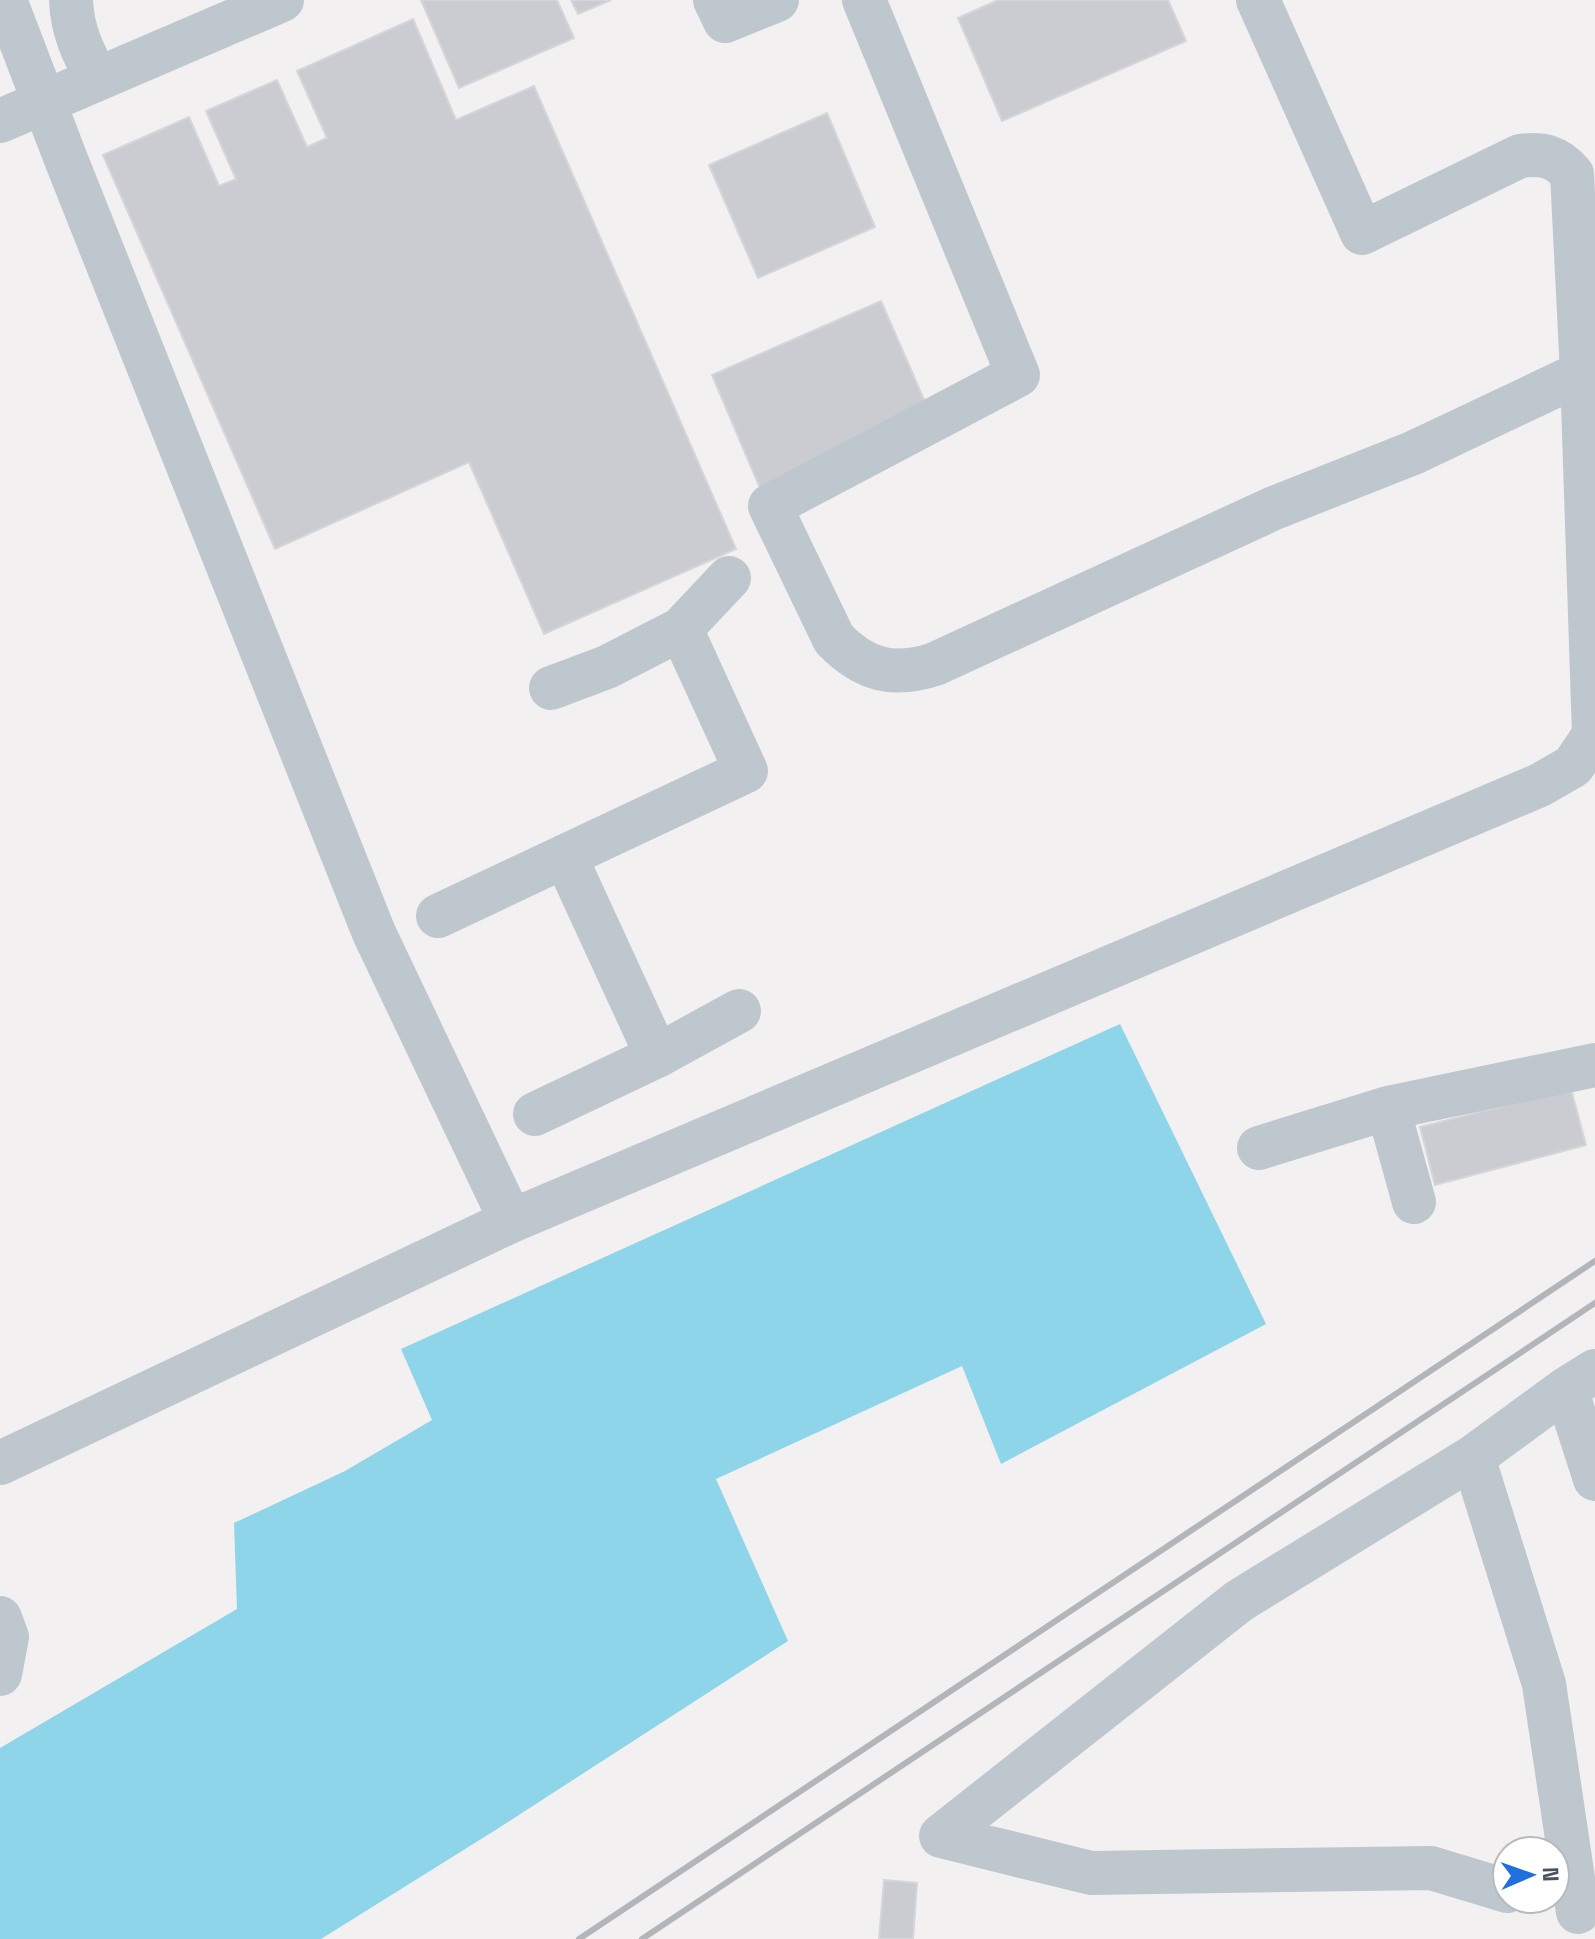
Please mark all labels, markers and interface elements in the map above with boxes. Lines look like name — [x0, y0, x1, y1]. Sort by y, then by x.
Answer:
north arrow — [1491, 1835, 1571, 1915]
text: N — [1537, 1866, 1565, 1882]

